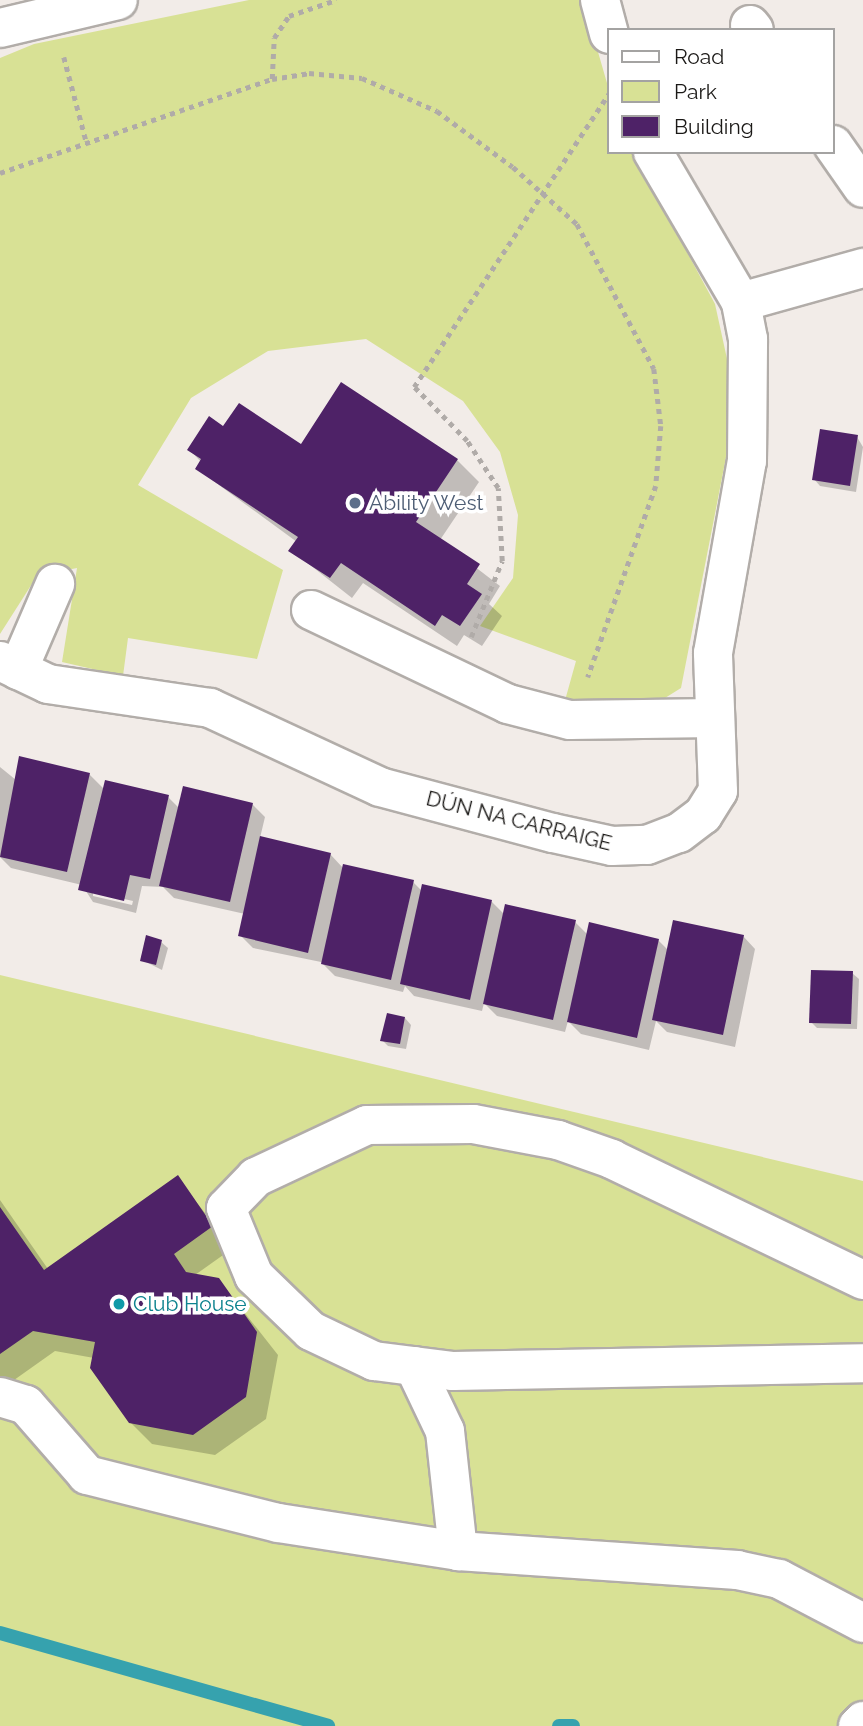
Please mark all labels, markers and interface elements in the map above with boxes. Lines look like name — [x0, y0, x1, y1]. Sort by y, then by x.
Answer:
legend — [608, 28, 835, 154]
text: Road — [674, 44, 724, 69]
text: Park — [674, 79, 717, 104]
text: Building — [674, 114, 754, 139]
place label: Ability West — [369, 490, 485, 516]
marker: Ability West — [347, 495, 363, 511]
street label: DÚN NA CARRAIGE — [423, 786, 615, 856]
place label: Club House — [133, 1291, 247, 1317]
marker: Club House — [111, 1296, 127, 1312]

